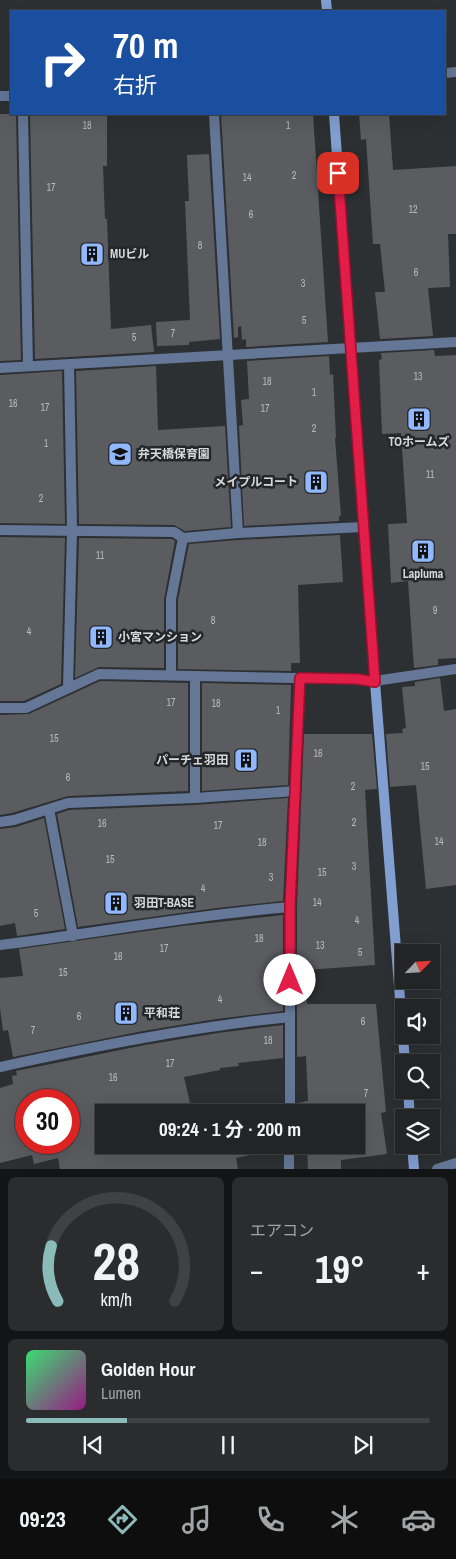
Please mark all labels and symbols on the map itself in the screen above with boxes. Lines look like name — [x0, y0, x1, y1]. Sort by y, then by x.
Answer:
house number: 18 — [82, 119, 92, 132]
house number: 1 — [286, 119, 291, 132]
pin — [317, 152, 359, 194]
house number: 2 — [292, 169, 297, 182]
house number: 14 — [242, 171, 252, 184]
house number: 17 — [46, 181, 56, 194]
house number: 12 — [408, 203, 418, 216]
house number: 6 — [249, 208, 254, 221]
house number: 8 — [198, 239, 203, 252]
building icon: MUビル — [79, 241, 105, 267]
place label: MUビル — [110, 246, 149, 262]
house number: 6 — [414, 266, 419, 279]
house number: 3 — [301, 277, 306, 290]
house number: 5 — [302, 314, 307, 327]
house number: 7 — [171, 327, 176, 340]
house number: 5 — [132, 331, 137, 344]
house number: 13 — [413, 370, 423, 383]
house number: 18 — [262, 375, 272, 388]
house number: 1 — [312, 386, 317, 399]
house number: 16 — [8, 397, 18, 410]
house number: 17 — [40, 401, 50, 414]
house number: 17 — [260, 402, 270, 415]
building icon: TOホームズ — [406, 406, 432, 432]
house number: 2 — [312, 422, 317, 435]
place label: TOホームズ — [388, 434, 450, 450]
house number: 1 — [44, 437, 49, 450]
school or university icon: 弁天橋保育園 — [107, 441, 133, 467]
place label: 弁天橋保育園 — [138, 446, 210, 462]
house number: 11 — [426, 468, 435, 481]
building icon: メイプルコート — [303, 469, 329, 495]
place label: メイプルコート — [214, 474, 298, 490]
house number: 2 — [39, 492, 44, 505]
building icon: Lapluma — [410, 538, 436, 564]
house number: 11 — [96, 549, 105, 562]
place label: Lapluma — [403, 566, 444, 582]
house number: 9 — [433, 604, 438, 617]
house number: 8 — [211, 614, 216, 627]
building icon: 小宮マンション — [88, 624, 114, 650]
house number: 4 — [27, 625, 32, 638]
place label: 小宮マンション — [118, 629, 202, 645]
house number: 17 — [166, 696, 176, 709]
house number: 18 — [211, 697, 221, 710]
house number: 1 — [276, 704, 281, 717]
house number: 15 — [49, 732, 59, 745]
building icon: パーチェ羽田 — [233, 747, 259, 773]
house number: 16 — [313, 747, 323, 760]
place label: パーチェ羽田 — [156, 752, 228, 768]
house number: 15 — [420, 760, 430, 773]
house number: 6 — [66, 771, 71, 784]
house number: 2 — [351, 780, 356, 793]
house number: 2 — [352, 816, 357, 829]
house number: 16 — [97, 817, 107, 830]
house number: 17 — [213, 819, 223, 832]
house number: 14 — [434, 835, 444, 848]
house number: 18 — [257, 836, 267, 849]
house number: 15 — [105, 853, 115, 866]
house number: 3 — [352, 860, 357, 873]
house number: 15 — [317, 866, 327, 879]
house number: 3 — [269, 871, 274, 884]
house number: 4 — [201, 882, 206, 895]
building icon: 羽田T-BASE — [103, 890, 129, 916]
place label: 羽田T-BASE — [134, 895, 195, 911]
house number: 14 — [312, 896, 322, 909]
house number: 5 — [34, 907, 39, 920]
house number: 4 — [355, 914, 360, 927]
house number: 18 — [254, 932, 264, 945]
house number: 13 — [315, 939, 325, 952]
house number: 17 — [159, 942, 169, 955]
north arrow — [395, 944, 440, 989]
house number: 5 — [358, 946, 363, 959]
house number: 16 — [113, 950, 123, 963]
position arrow — [263, 953, 315, 1005]
house number: 15 — [58, 966, 68, 979]
house number: 4 — [218, 993, 223, 1006]
building icon: 平和荘 — [113, 1000, 139, 1026]
place label: 平和荘 — [144, 1005, 180, 1021]
house number: 6 — [77, 1010, 82, 1023]
house number: 6 — [361, 1015, 366, 1028]
house number: 7 — [31, 1024, 36, 1037]
house number: 18 — [263, 1034, 273, 1047]
house number: 17 — [165, 1057, 175, 1070]
house number: 16 — [108, 1071, 118, 1084]
house number: 7 — [364, 1087, 369, 1100]
speed limit sign: 30 — [15, 1089, 80, 1154]

